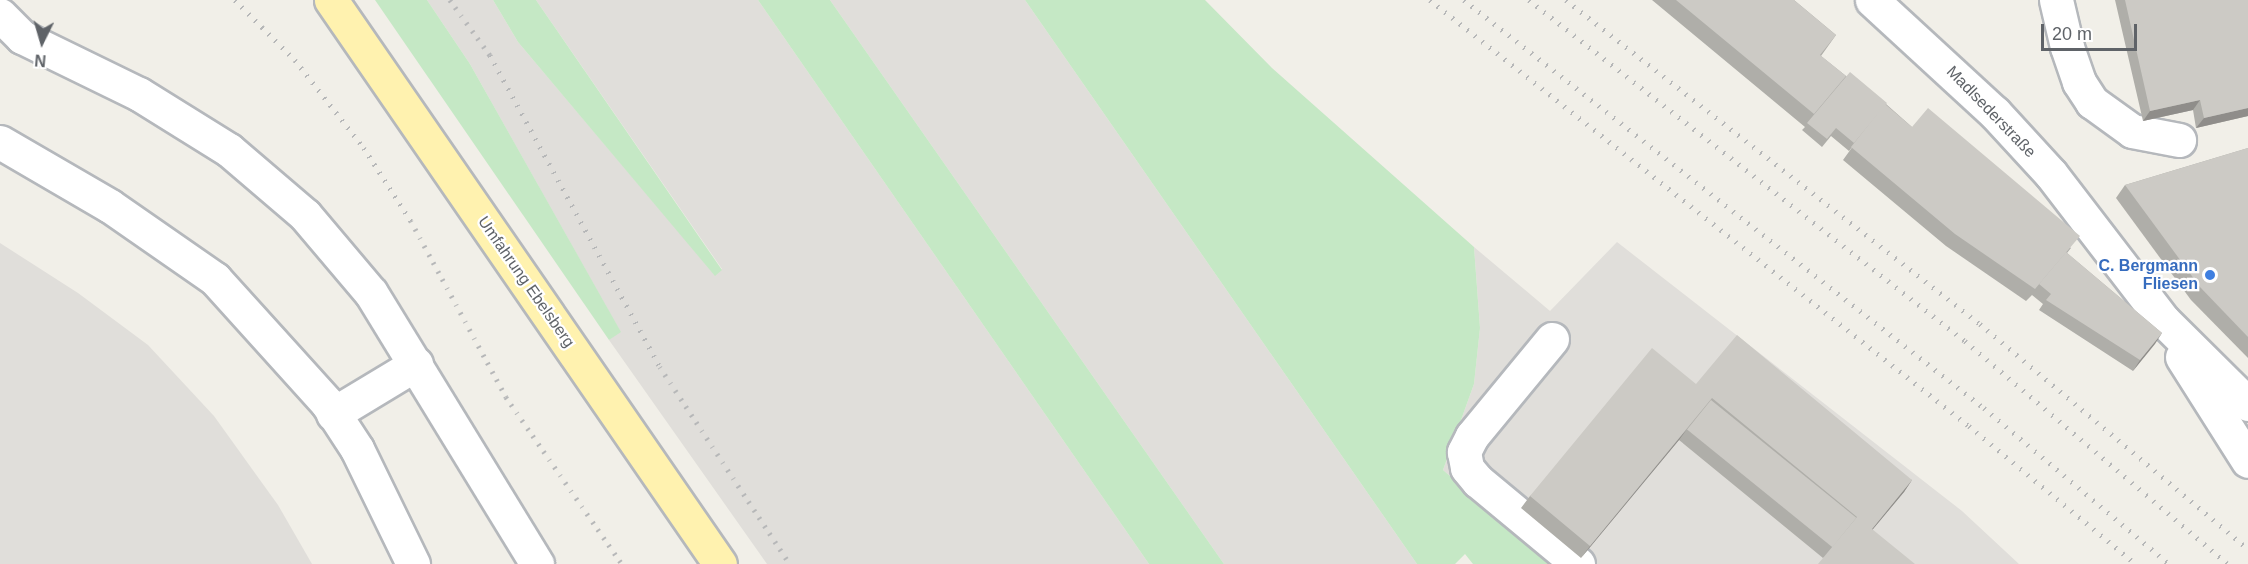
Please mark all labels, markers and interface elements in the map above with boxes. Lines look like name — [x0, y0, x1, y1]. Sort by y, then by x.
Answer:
north arrow — [12, 12, 72, 72]
scale bar — [2044, 12, 2140, 50]
text: 20 m — [2052, 24, 2092, 44]
text: N — [34, 51, 47, 69]
street label: Madlsederstraße — [1942, 62, 2040, 162]
street label: Umfahrung Ebelsberg — [474, 213, 578, 351]
place label: C. Bergmann Fliesen — [2098, 256, 2198, 294]
marker: C. Bergmann Fliesen — [2203, 268, 2217, 282]

